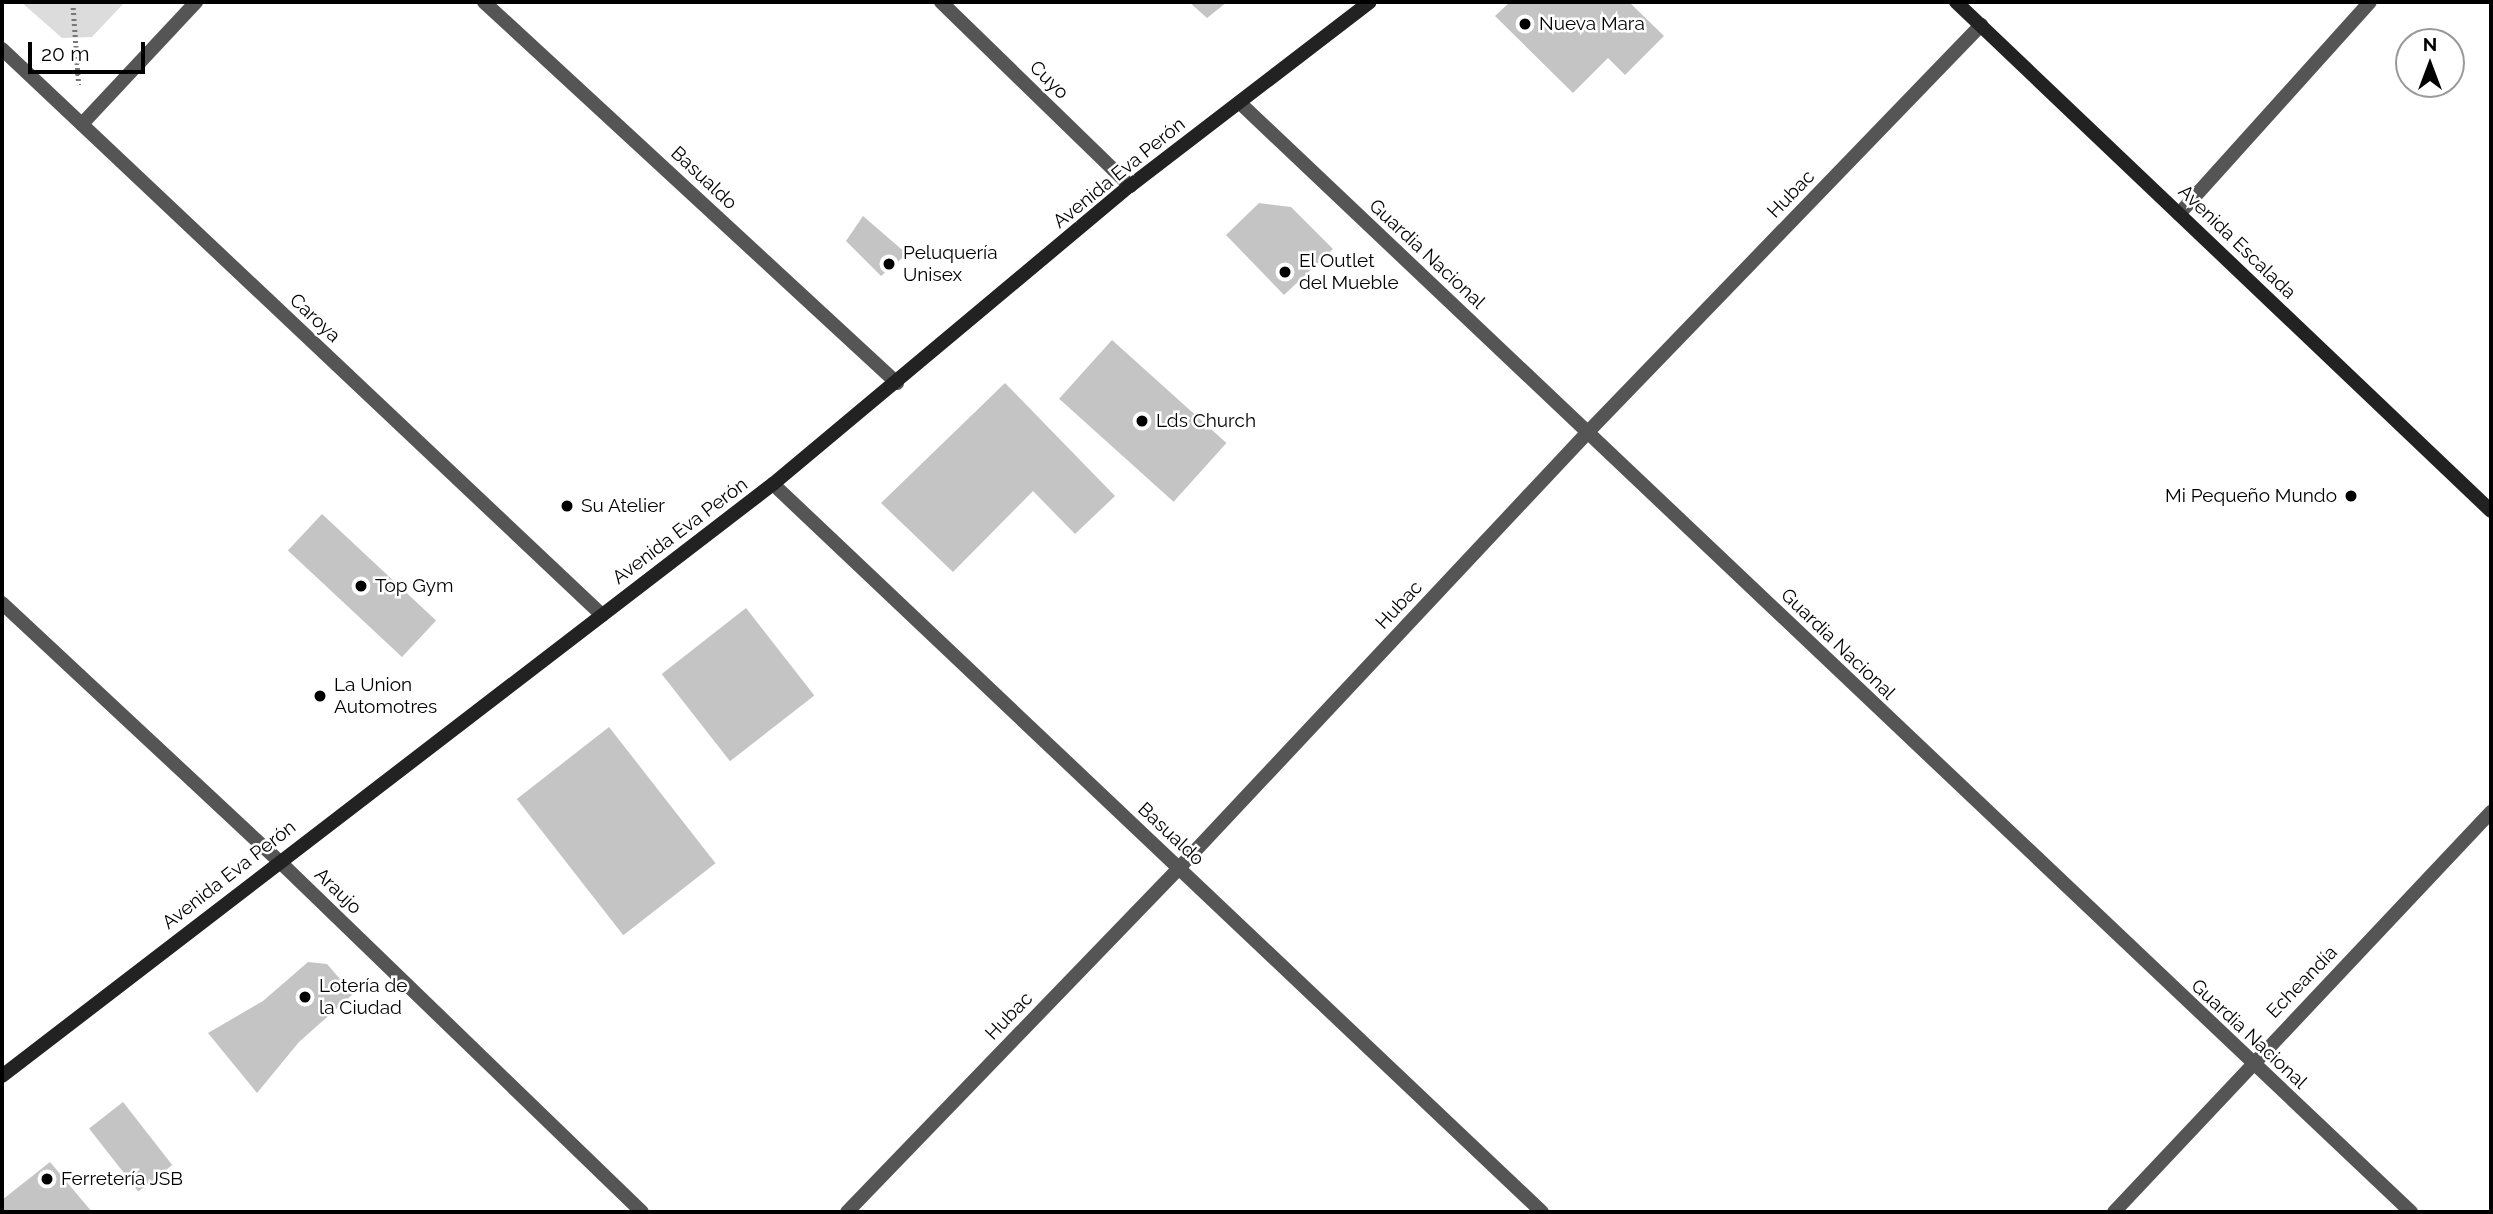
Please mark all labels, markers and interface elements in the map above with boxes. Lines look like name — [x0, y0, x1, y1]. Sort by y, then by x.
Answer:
place label: Nueva Mara — [1539, 13, 1645, 35]
marker: Nueva Mara — [1517, 16, 1533, 32]
scale bar — [32, 28, 149, 72]
north arrow — [2395, 28, 2465, 98]
text: N — [2423, 33, 2437, 55]
text: 20 m — [41, 41, 89, 66]
street label: Cuyo — [1025, 56, 1073, 104]
street label: Avenida Eva Perón — [1048, 113, 1190, 233]
street label: Basualdo — [666, 142, 742, 214]
street label: Hubac — [1763, 165, 1819, 223]
street label: Avenida Escalada — [2173, 180, 2301, 304]
street label: Guardia Nacional — [1364, 194, 1490, 314]
place label: Peluquería Unisex — [903, 242, 998, 286]
place label: El Outlet del Mueble — [1299, 250, 1399, 294]
marker: Peluquería Unisex — [881, 256, 897, 272]
marker: El Outlet del Mueble — [1277, 264, 1293, 280]
street label: Caroya — [285, 289, 345, 347]
place label: Lds Church — [1156, 410, 1256, 432]
marker: Lds Church — [1134, 413, 1150, 429]
street label: Avenida Eva Perón — [608, 473, 752, 589]
place label: Mi Pequeño Mundo — [2165, 485, 2337, 507]
marker: Mi Pequeño Mundo — [2343, 488, 2359, 504]
place label: Su Atelier — [581, 495, 666, 517]
marker: Su Atelier — [559, 498, 575, 514]
place label: Top Gym — [375, 575, 454, 597]
street label: Hubac — [1371, 576, 1427, 634]
marker: Top Gym — [353, 578, 369, 594]
street label: Guardia Nacional — [1776, 584, 1900, 704]
place label: La Union Automotres — [334, 674, 437, 718]
marker: La Union Automotres — [312, 688, 328, 704]
street label: Basualdo — [1133, 798, 1209, 870]
street label: Avenida Eva Perón — [158, 816, 300, 934]
street label: Araujo — [310, 863, 366, 919]
street label: Echeandía — [2262, 941, 2342, 1023]
street label: Guardia Nacional — [2186, 974, 2312, 1094]
place label: Lotería de la Ciudad — [319, 975, 407, 1019]
street label: Hubac — [981, 987, 1037, 1045]
marker: Lotería de la Ciudad — [297, 989, 313, 1005]
place label: Ferretería JSB — [61, 1168, 184, 1190]
marker: Ferretería JSB — [39, 1171, 55, 1187]

